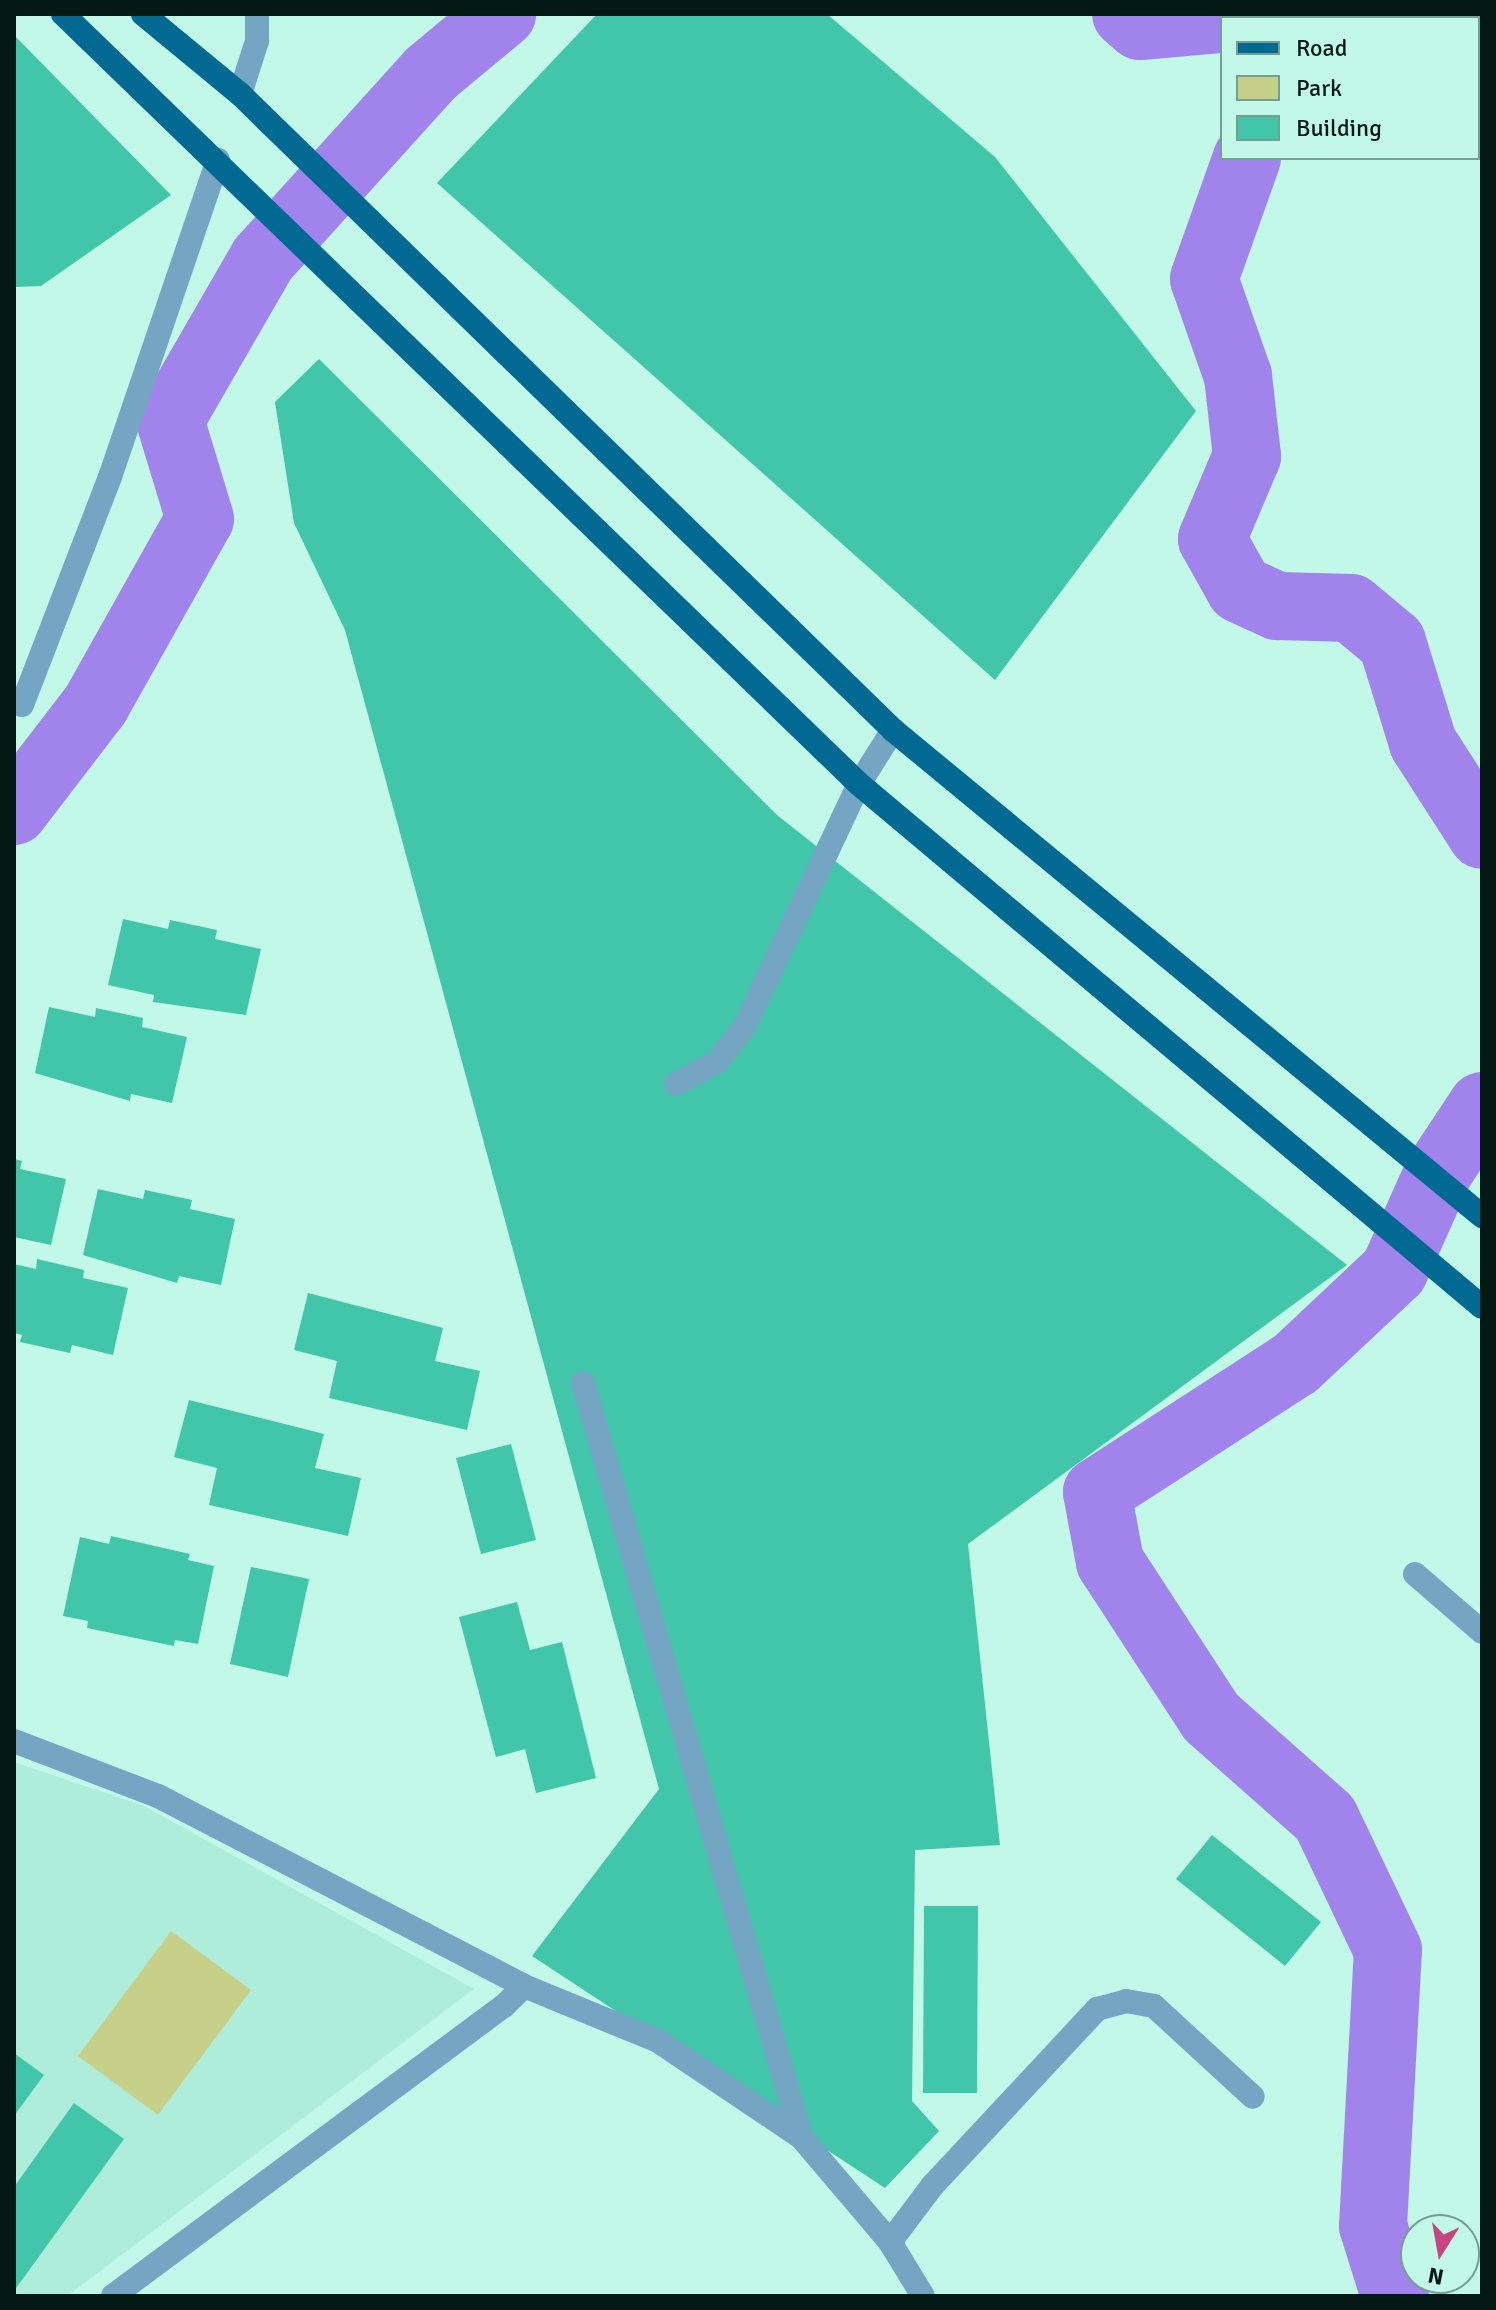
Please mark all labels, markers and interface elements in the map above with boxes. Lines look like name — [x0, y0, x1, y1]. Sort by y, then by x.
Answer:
legend — [1220, 16, 1480, 160]
text: Road — [1296, 33, 1347, 63]
text: Park — [1296, 73, 1342, 103]
text: Building — [1296, 113, 1382, 143]
north arrow — [1400, 2214, 1480, 2294]
text: N — [1426, 2261, 1446, 2291]

